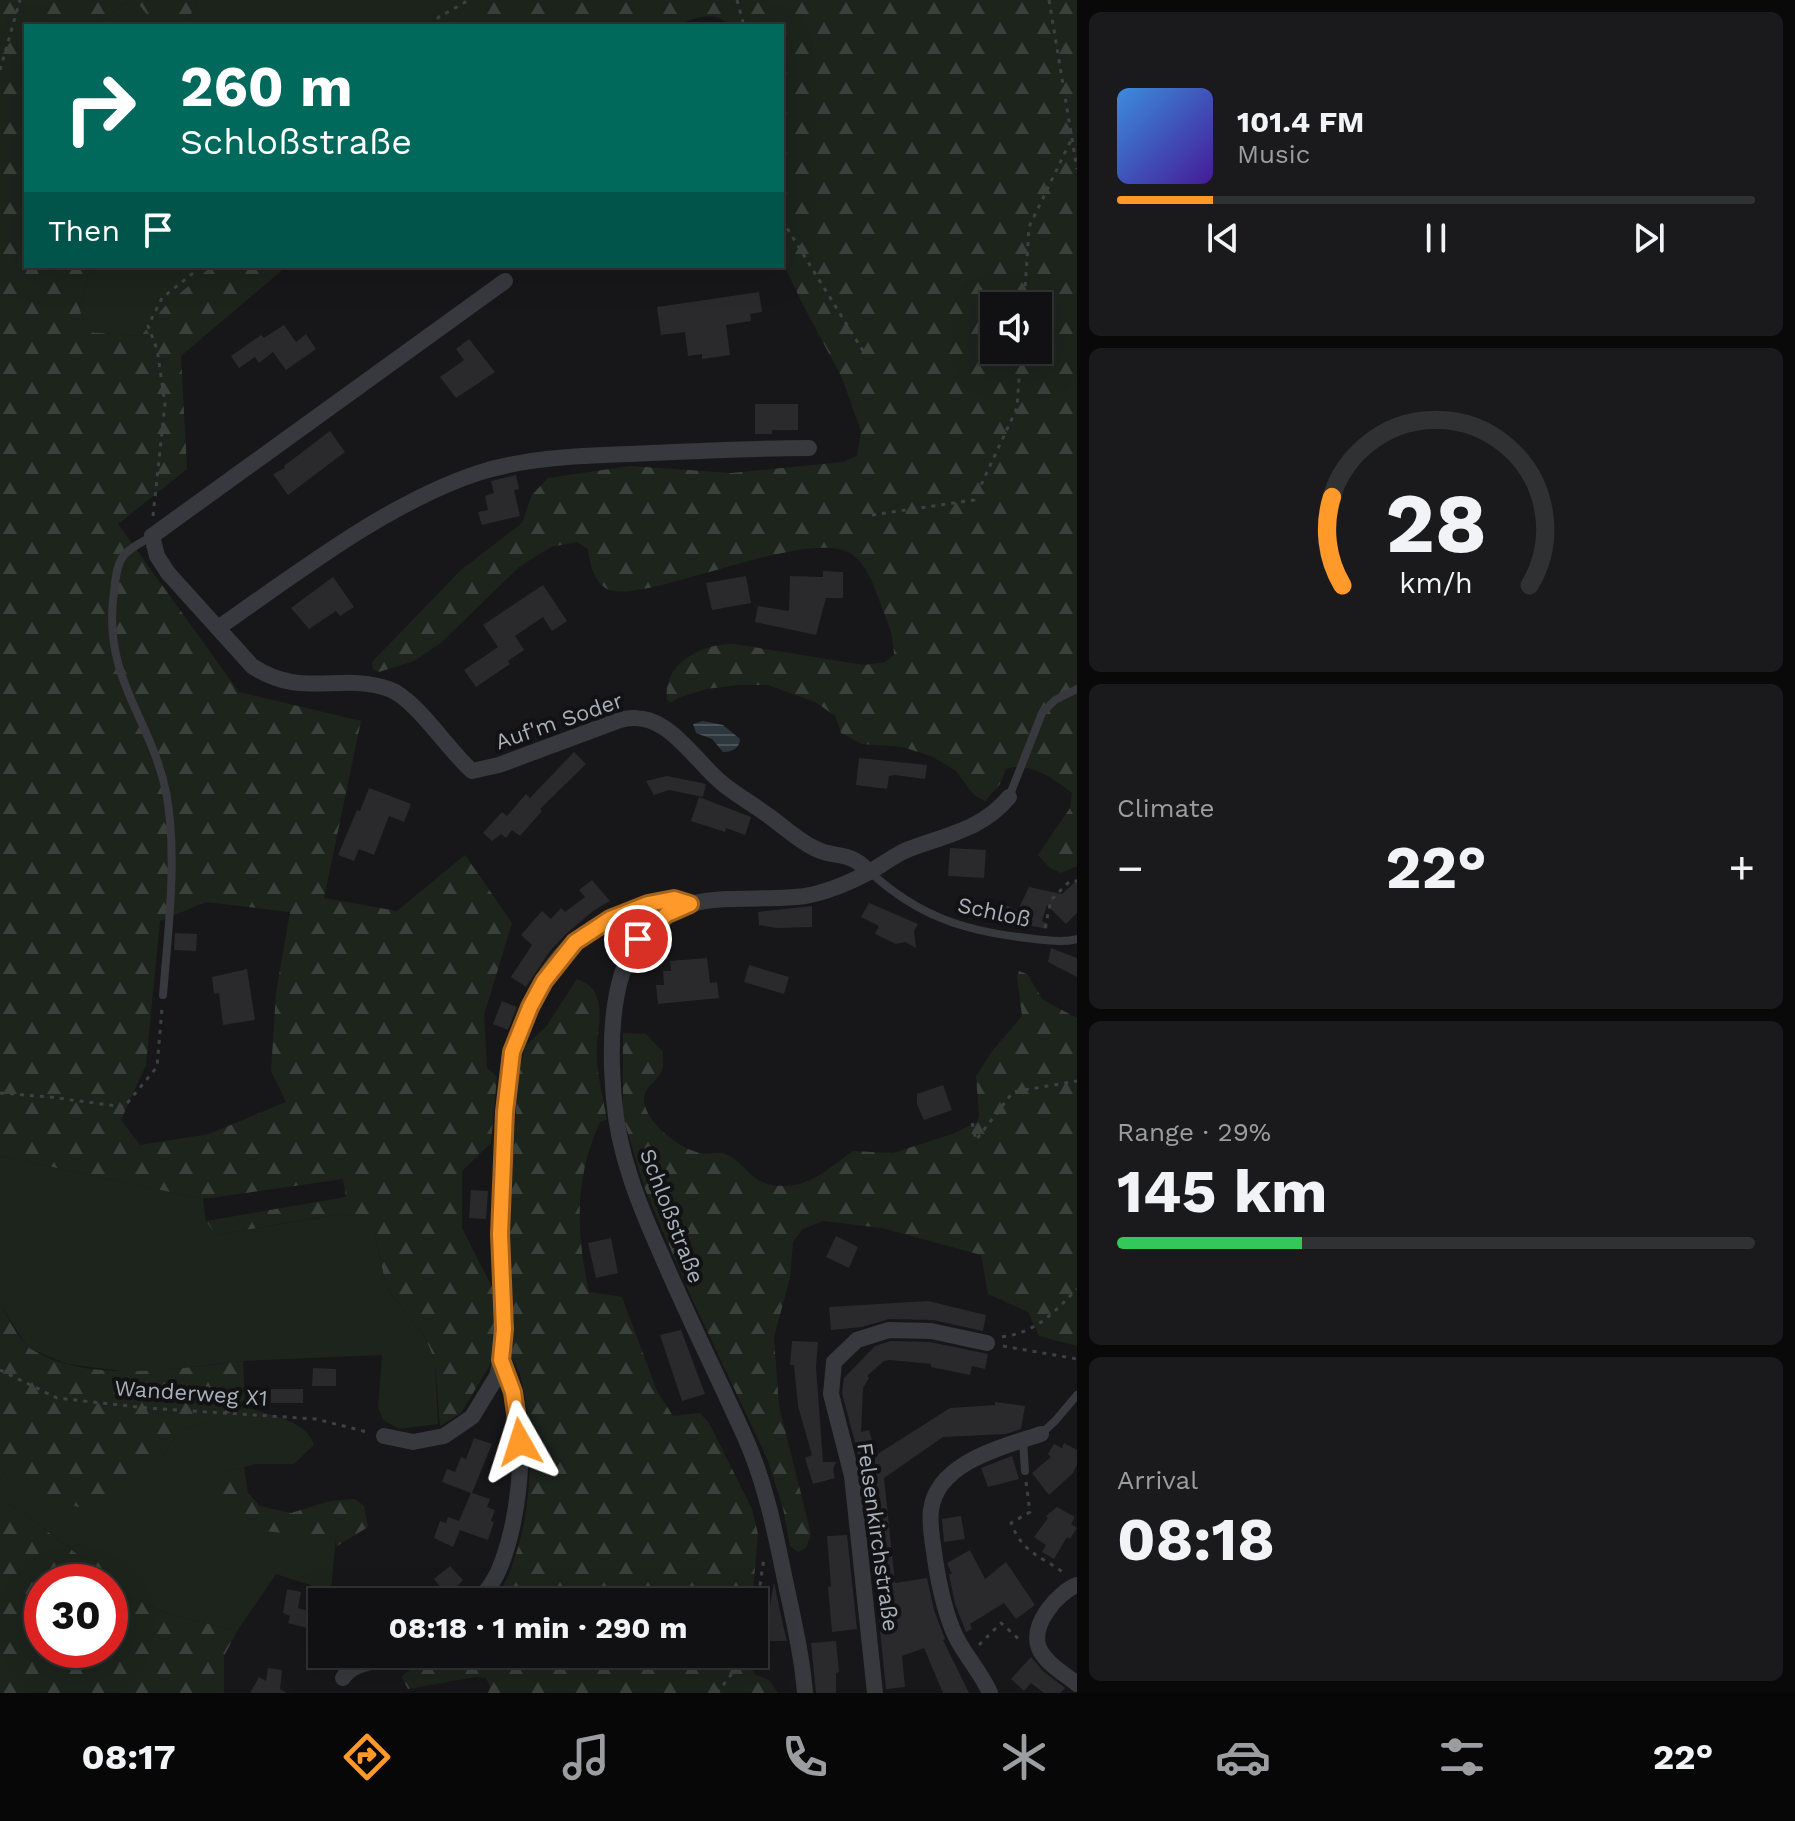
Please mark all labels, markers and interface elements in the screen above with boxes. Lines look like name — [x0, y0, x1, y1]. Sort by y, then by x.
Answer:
text: 260 m — [180, 54, 353, 120]
icon: right — [48, 56, 152, 160]
text: 101.4 FM — [1237, 104, 1364, 139]
text: Schloßstraße — [180, 121, 412, 163]
text: Music — [1237, 139, 1310, 169]
icon: arrive — [136, 208, 180, 252]
text: Then — [48, 213, 120, 248]
icon: previous — [1201, 216, 1245, 260]
icon: pause — [1414, 216, 1458, 260]
icon: next — [1627, 216, 1671, 260]
map controls — [980, 292, 1052, 364]
button: sound — [980, 292, 1052, 364]
text: 28 — [1385, 475, 1487, 572]
text: km/h — [1399, 566, 1473, 600]
street label: Auf'm Soder — [492, 688, 626, 754]
text: Climate — [1117, 793, 1215, 823]
text: 22° — [1385, 832, 1487, 903]
text: − — [1117, 842, 1144, 894]
text: + — [1728, 842, 1755, 894]
street label: Schloß — [955, 892, 1033, 932]
pin — [604, 905, 672, 973]
icon: arrive — [616, 917, 660, 961]
text: Range · 29% — [1117, 1117, 1271, 1147]
street label: Schloßstraße — [635, 1145, 709, 1287]
text: 145 km — [1117, 1156, 1328, 1227]
street label: Wanderweg X1 — [114, 1375, 268, 1411]
position arrow — [478, 1400, 562, 1484]
street label: Felsenkirchstraße — [852, 1441, 904, 1633]
text: Arrival — [1117, 1465, 1198, 1495]
text: 08:18 — [1117, 1504, 1275, 1575]
speed limit sign: 30 — [24, 1564, 128, 1668]
text: 08:18 · 1 min · 290 m — [388, 1610, 688, 1645]
icon: directions — [339, 1729, 395, 1785]
icon: music — [558, 1729, 614, 1785]
icon: phone — [777, 1729, 833, 1785]
icon: climate — [996, 1729, 1052, 1785]
icon: car — [1215, 1729, 1271, 1785]
icon: filters — [1434, 1729, 1490, 1785]
text: 08:17 — [82, 1736, 176, 1778]
text: 22° — [1653, 1736, 1713, 1778]

